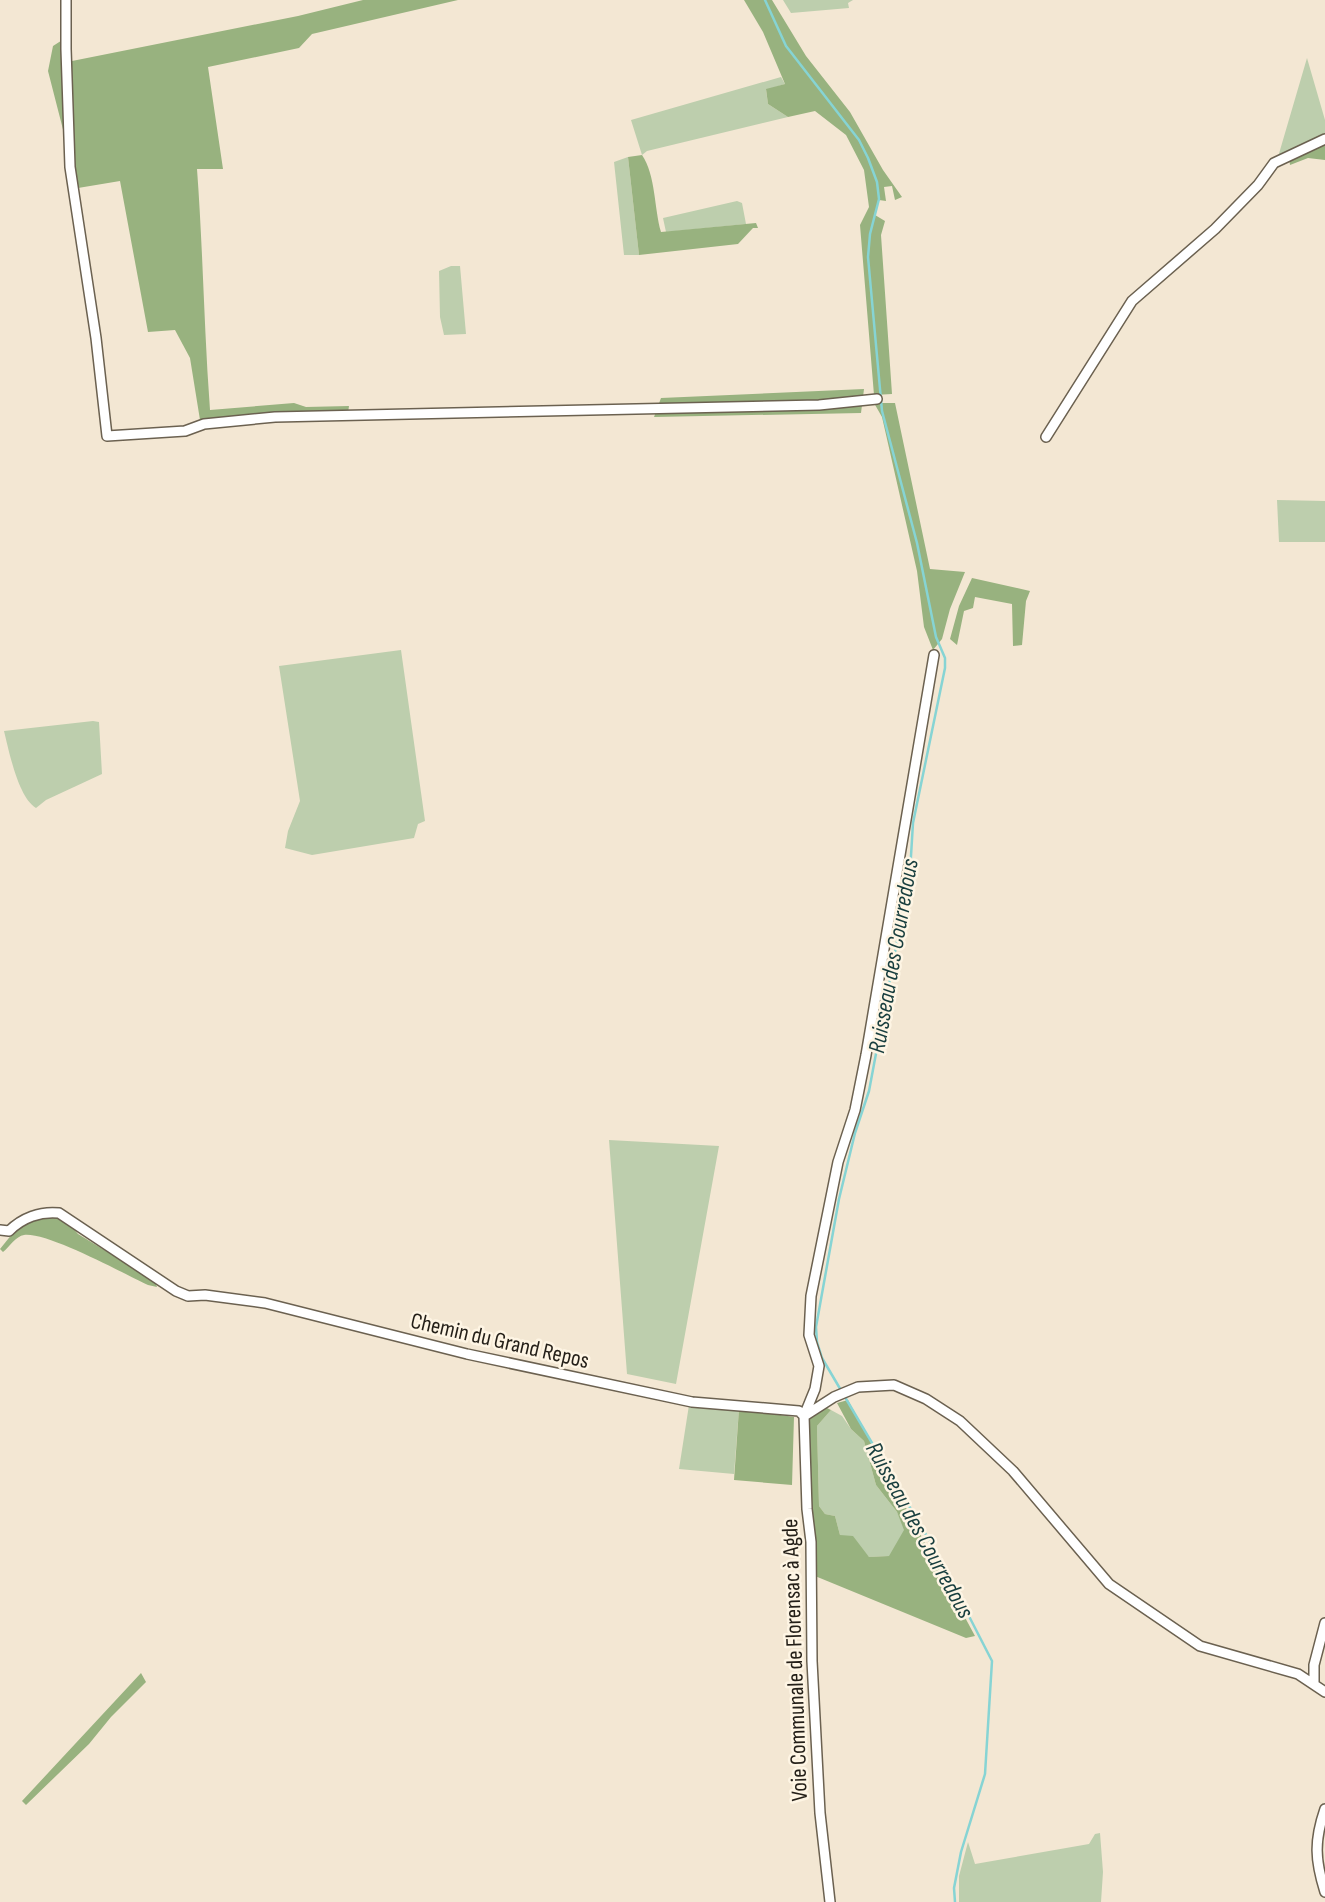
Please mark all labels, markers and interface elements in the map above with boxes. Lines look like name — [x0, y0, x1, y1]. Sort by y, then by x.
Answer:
water label: Ruisseau des Courredous — [862, 856, 925, 1056]
street label: Chemin du Grand Repos — [408, 1307, 592, 1375]
water label: Ruisseau des Courredous — [859, 1437, 980, 1624]
street label: Voie Communale de Florensac à Agde — [776, 1518, 814, 1802]

